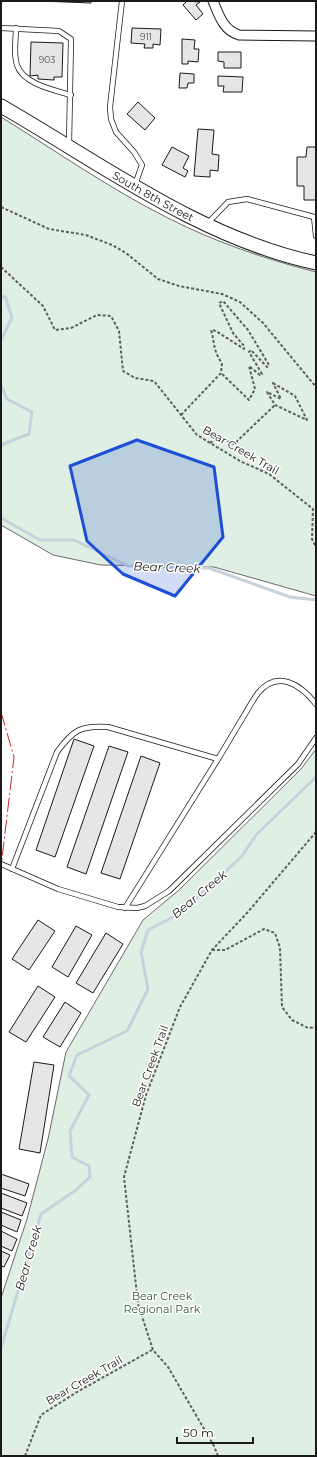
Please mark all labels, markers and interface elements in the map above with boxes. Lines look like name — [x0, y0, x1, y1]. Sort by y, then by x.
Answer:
house number: 911 — [140, 31, 152, 42]
house number: 903 — [39, 54, 55, 65]
street label: South 8th Street — [110, 168, 197, 225]
street label: Bear Creek Trail — [200, 422, 282, 478]
water label: Bear Creek — [133, 558, 202, 576]
water label: Bear Creek — [168, 866, 230, 921]
street label: Bear Creek Trail — [129, 1023, 171, 1109]
water label: Bear Creek — [12, 1223, 45, 1292]
park label: Bear Creek Regional Park — [124, 1289, 201, 1316]
street label: Bear Creek Trail — [43, 1352, 125, 1408]
scale bar — [177, 1419, 253, 1445]
text: 50 m — [183, 1425, 214, 1440]

